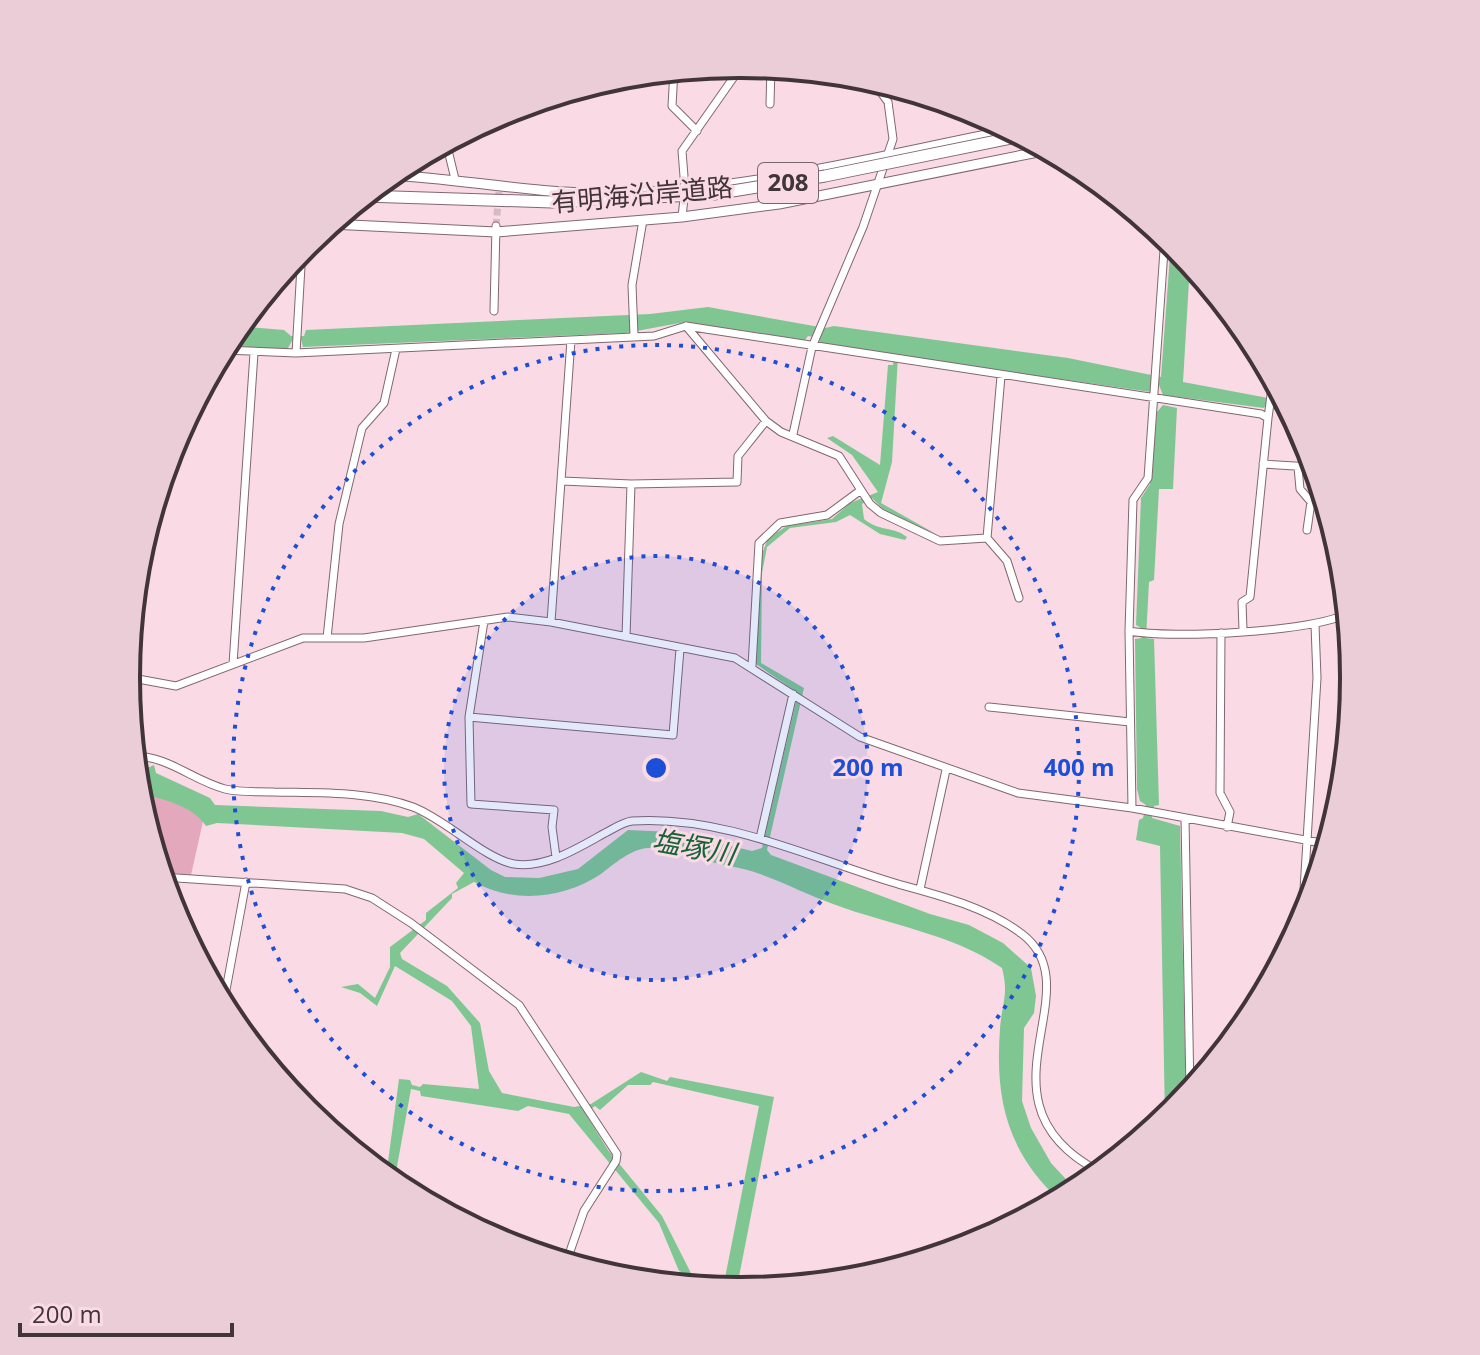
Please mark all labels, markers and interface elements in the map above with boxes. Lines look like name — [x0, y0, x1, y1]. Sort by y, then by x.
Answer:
road number: 208 — [758, 163, 818, 203]
street label: 有明海沿岸道路 — [550, 168, 734, 220]
text: 200 m — [833, 750, 903, 783]
text: 400 m — [1044, 750, 1114, 783]
centre of rings — [642, 754, 670, 782]
water label: 塩塚川 — [650, 820, 742, 873]
scale bar — [20, 1287, 232, 1337]
text: 200 m — [32, 1297, 102, 1330]

